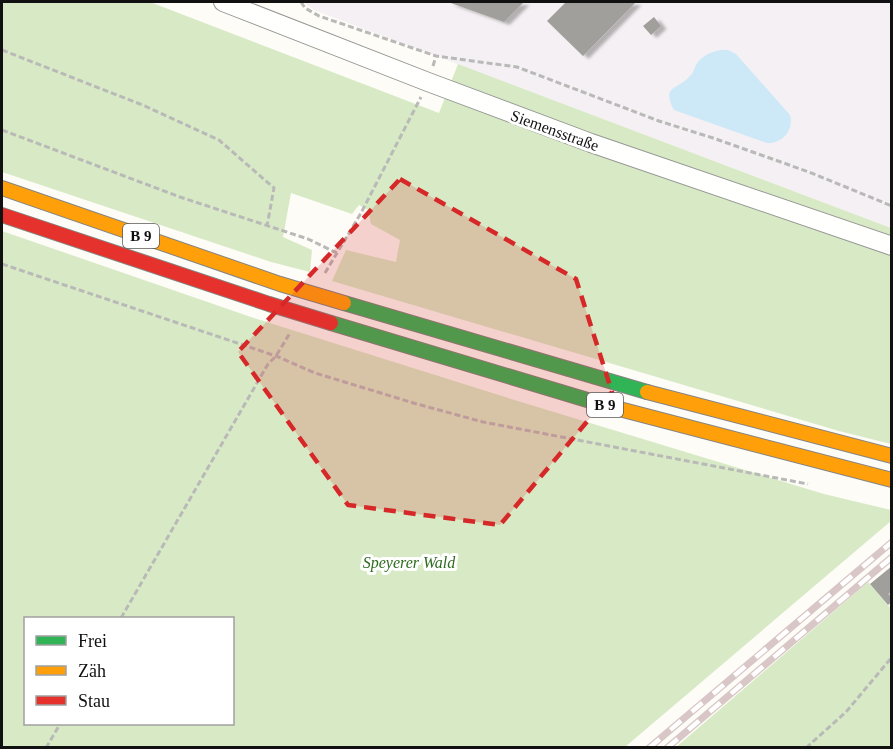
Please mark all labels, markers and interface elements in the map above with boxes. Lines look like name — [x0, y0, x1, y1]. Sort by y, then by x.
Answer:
street label: Siemensstraße — [508, 107, 601, 154]
road number: B 9 — [123, 224, 159, 248]
road number: B 9 — [587, 393, 623, 417]
park label: Speyerer Wald — [363, 554, 456, 572]
legend — [24, 617, 234, 725]
text: Frei — [78, 631, 107, 651]
text: Zäh — [78, 661, 106, 681]
text: Stau — [78, 691, 110, 711]

